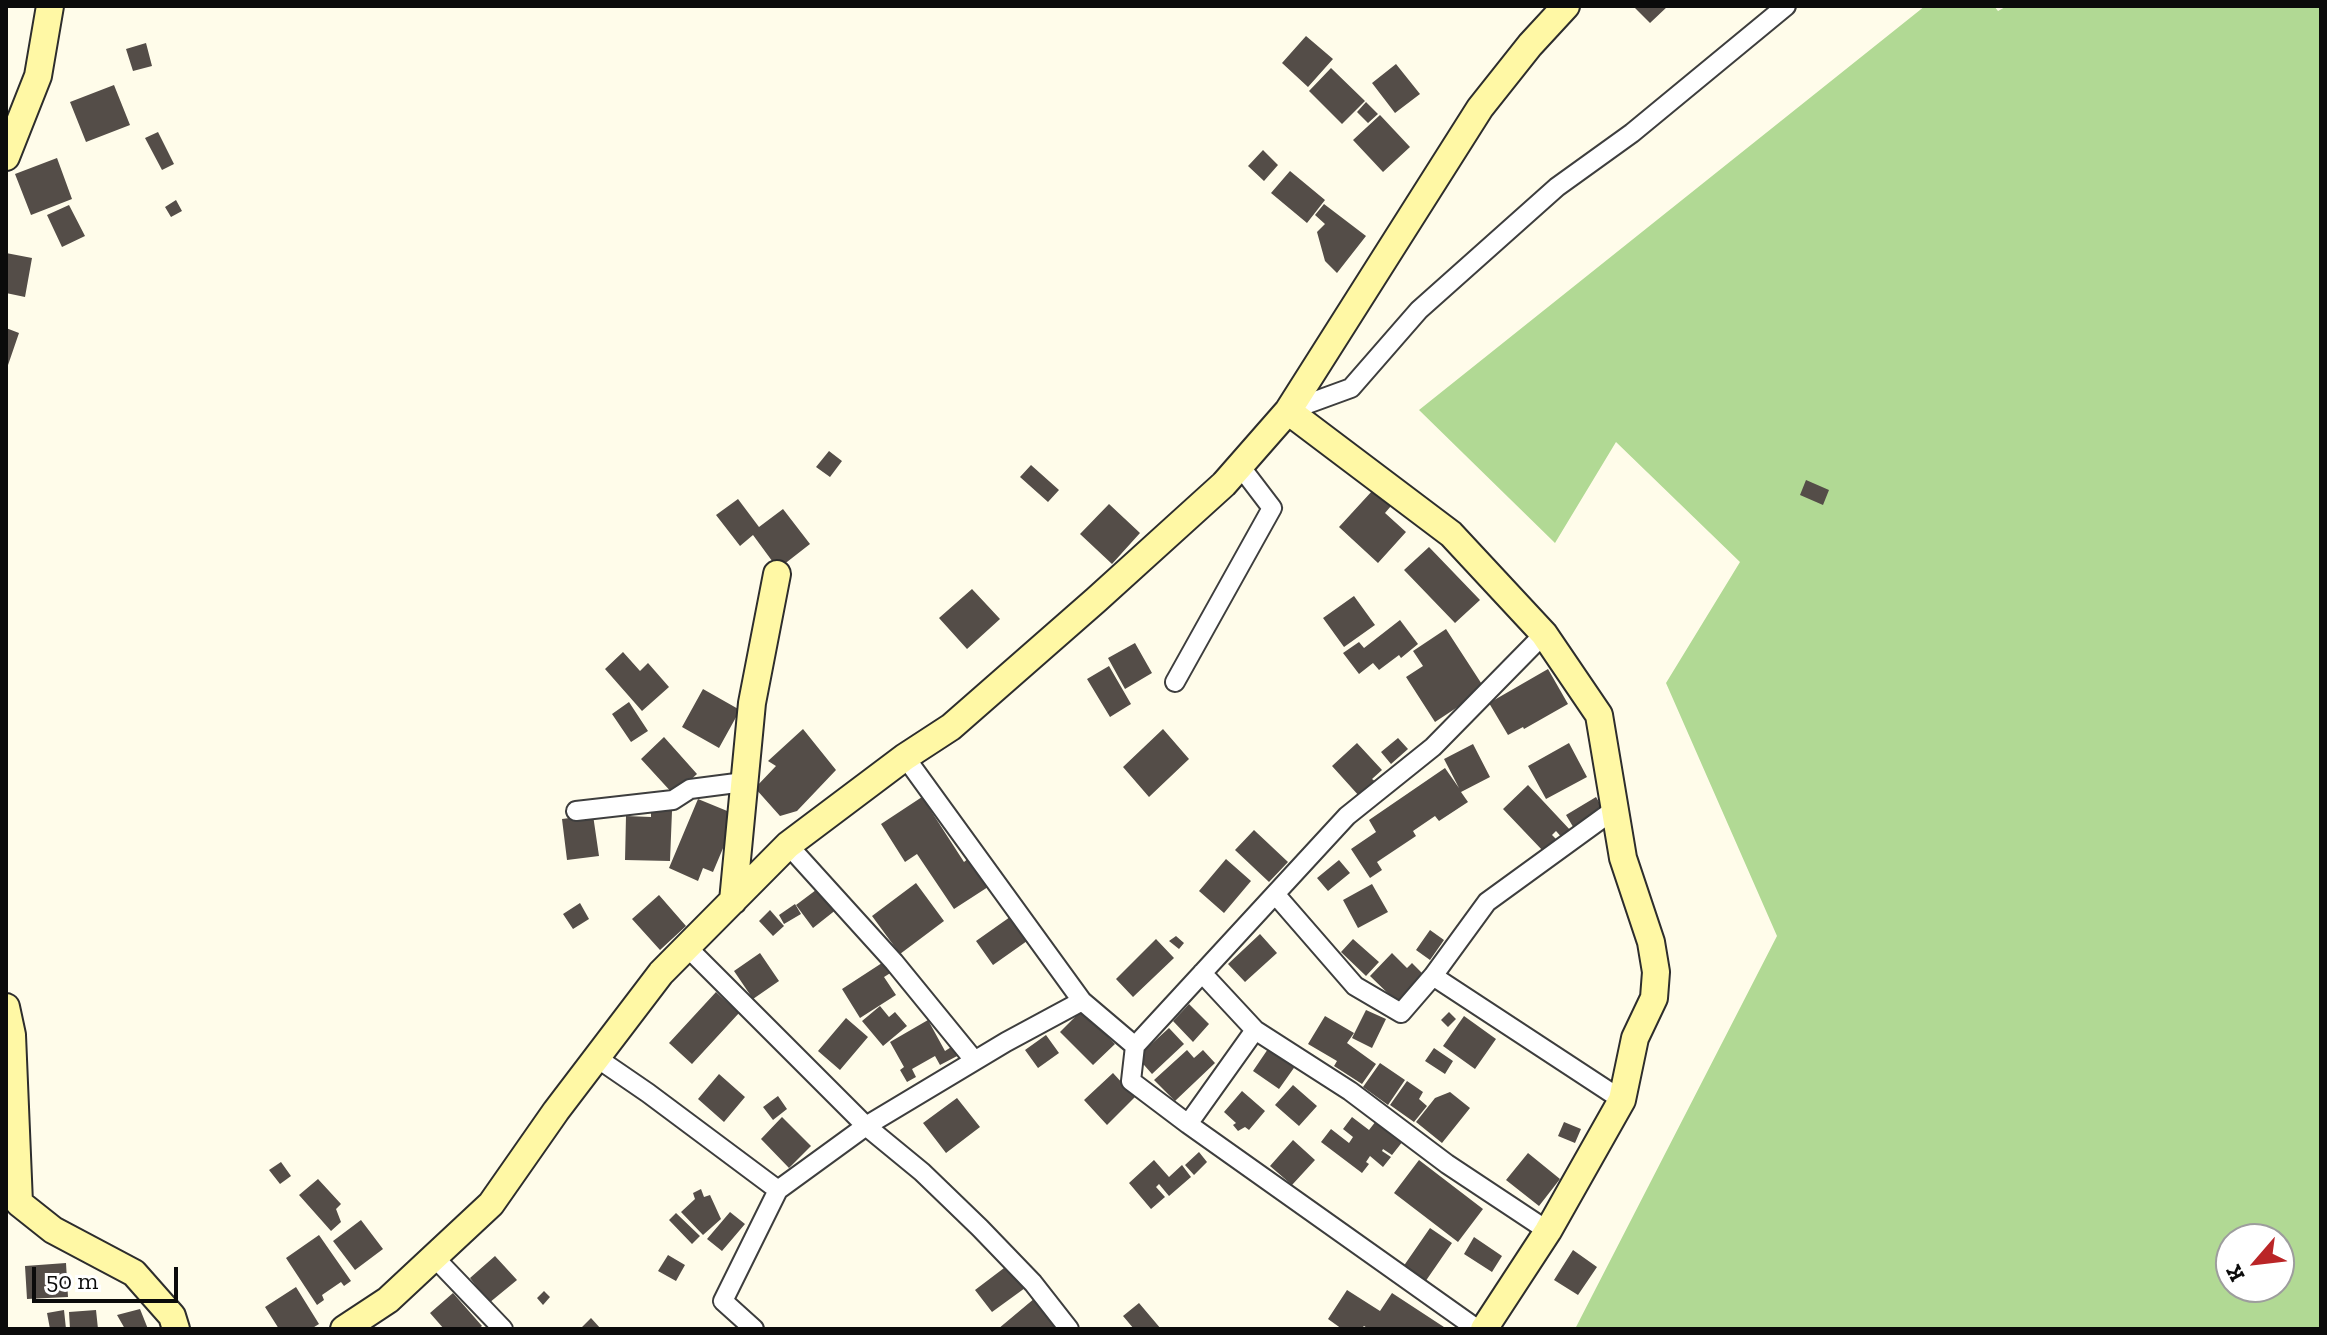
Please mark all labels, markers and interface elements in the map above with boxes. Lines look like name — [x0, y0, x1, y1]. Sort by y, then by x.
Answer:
north arrow — [2215, 1223, 2295, 1303]
scale bar — [36, 1251, 182, 1301]
text: K — [2220, 1261, 2251, 1286]
text: 50 m — [46, 1266, 98, 1295]

